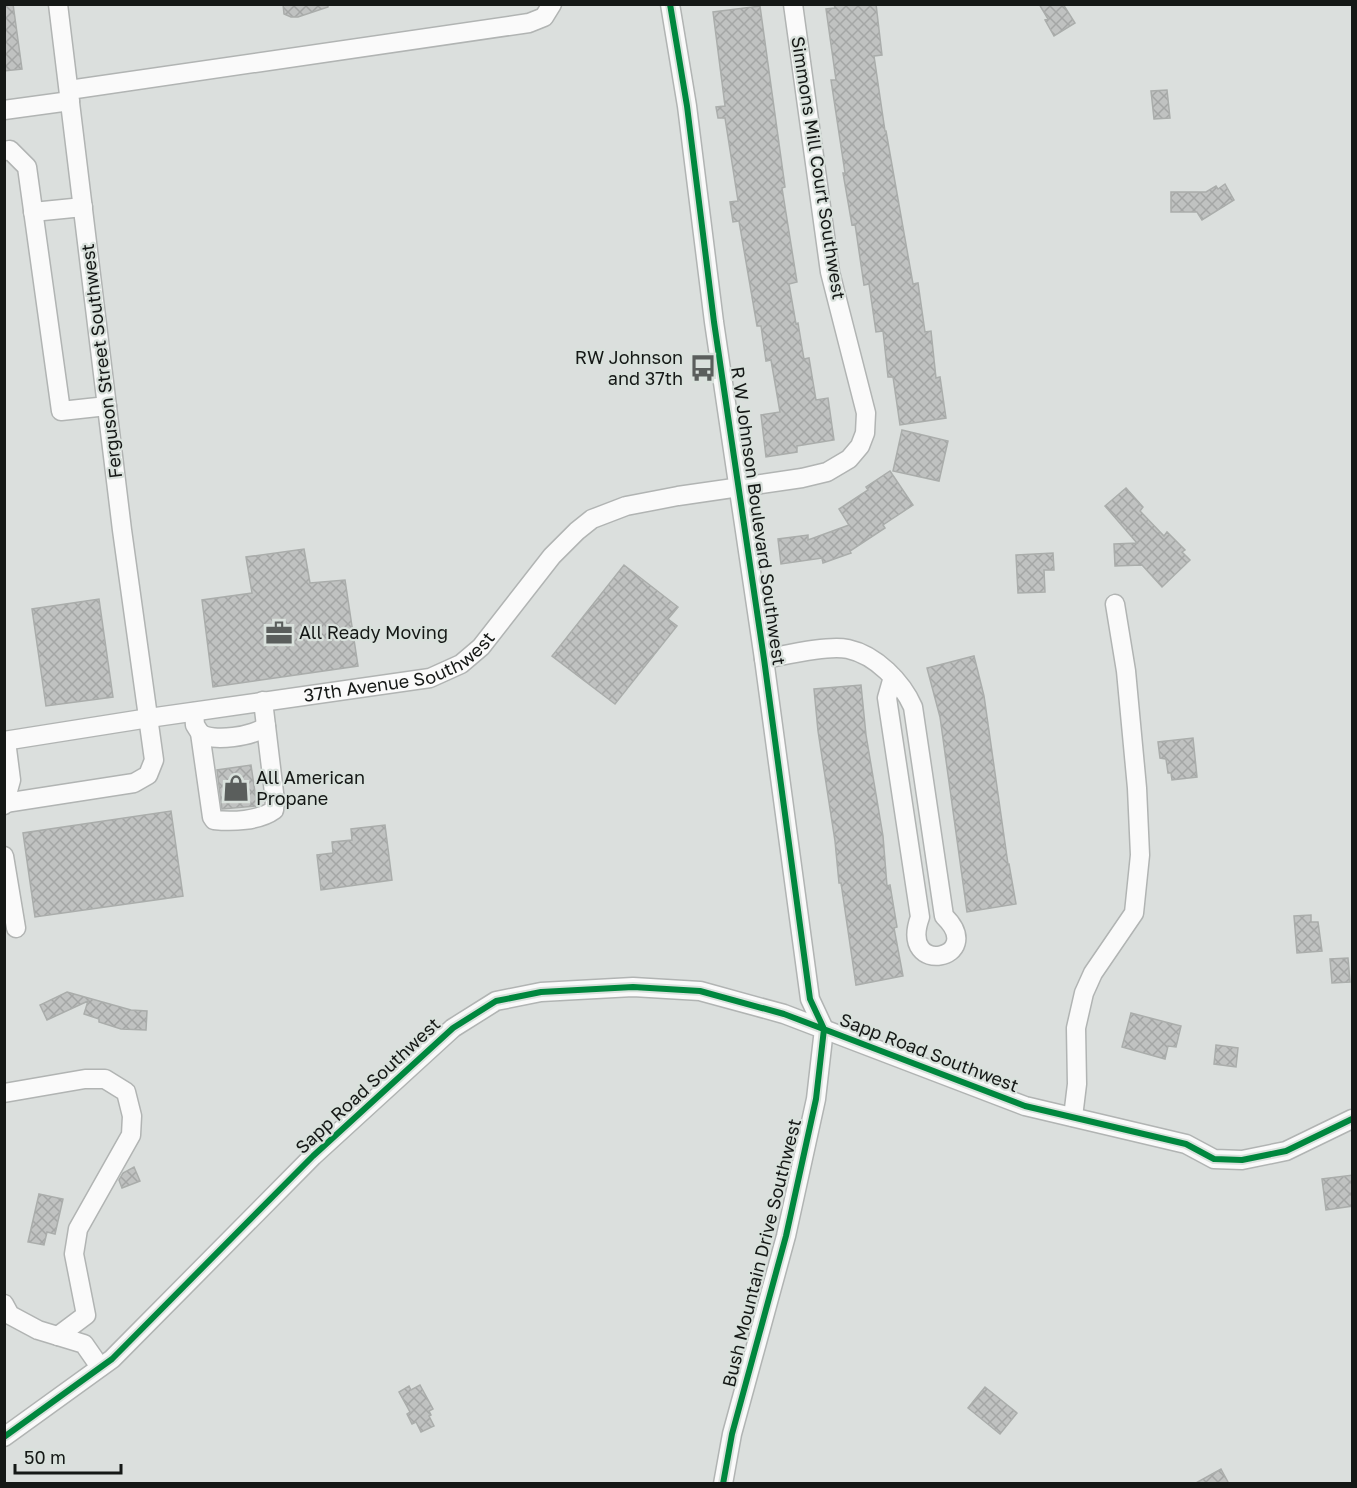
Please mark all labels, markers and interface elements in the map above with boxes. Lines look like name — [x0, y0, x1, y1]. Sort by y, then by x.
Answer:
street label: Simmons Mill Court Southwest — [787, 35, 851, 301]
street label: Ferguson Street Southwest — [76, 242, 126, 480]
place label: RW Johnson and 37th — [575, 346, 683, 389]
bus stop icon: RW Johnson and 37th — [688, 353, 718, 383]
street label: R W Johnson Boulevard Southwest — [727, 365, 791, 667]
office icon: All Ready Moving — [264, 618, 294, 648]
place label: All Ready Moving — [299, 621, 448, 643]
street label: 37th Avenue Southwest — [302, 627, 499, 706]
place label: All American Propane — [256, 766, 365, 809]
shop icon: All American Propane — [221, 773, 251, 803]
street label: Sapp Road Southwest — [837, 1008, 1022, 1096]
street label: Sapp Road Southwest — [290, 1012, 444, 1158]
street label: Bush Mountain Drive Southwest — [717, 1116, 805, 1389]
scale bar — [15, 1437, 122, 1475]
text: 50 m — [24, 1446, 66, 1468]

